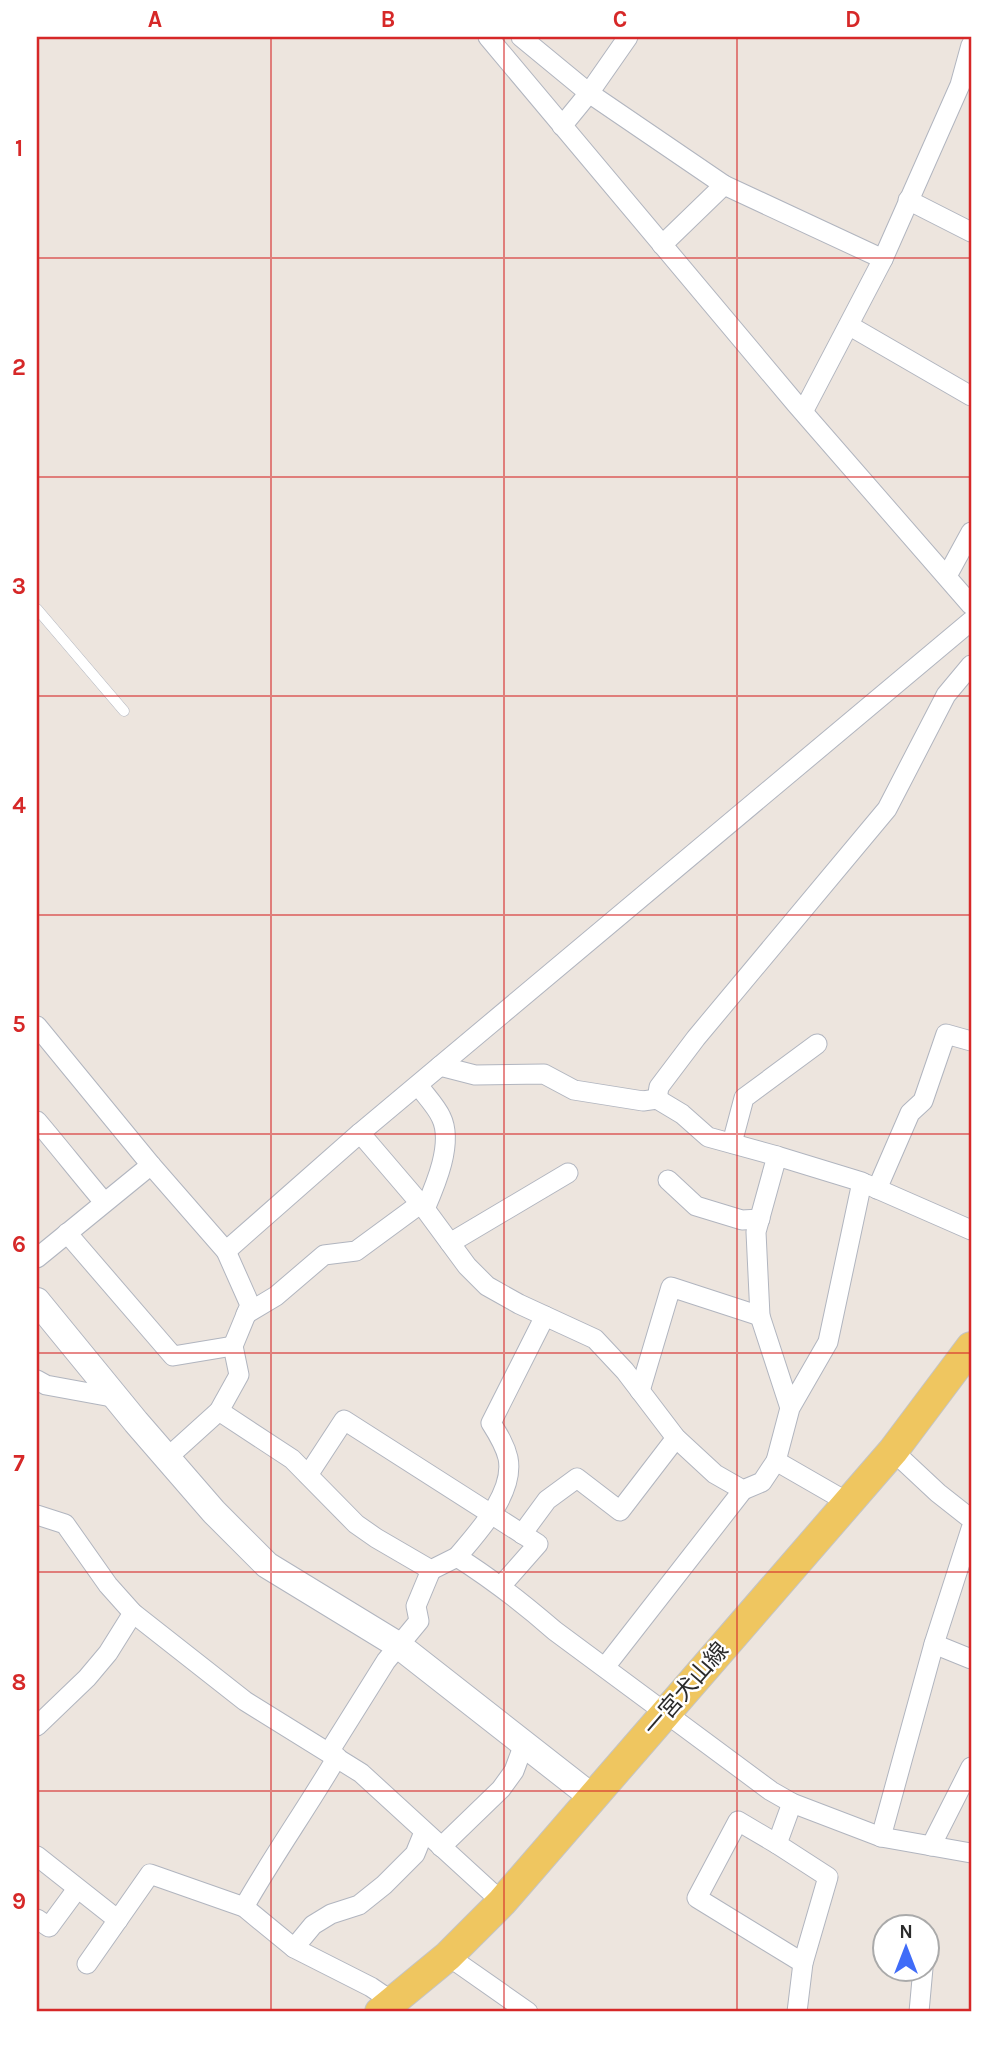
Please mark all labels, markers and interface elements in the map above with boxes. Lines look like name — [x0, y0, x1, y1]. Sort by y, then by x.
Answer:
text: A — [148, 6, 162, 33]
text: B — [381, 6, 395, 33]
text: C — [613, 6, 627, 33]
text: D — [845, 6, 861, 33]
text: 1 — [15, 135, 23, 162]
text: 2 — [12, 354, 26, 381]
text: 3 — [12, 573, 26, 600]
text: 4 — [12, 792, 26, 819]
text: 5 — [12, 1011, 26, 1038]
text: 6 — [12, 1231, 26, 1258]
text: 7 — [13, 1450, 25, 1477]
street label: 一宮犬山線 — [638, 1637, 734, 1741]
text: 8 — [12, 1669, 26, 1696]
text: 9 — [12, 1888, 26, 1915]
north arrow — [872, 1912, 942, 1982]
text: N — [899, 1921, 913, 1943]

